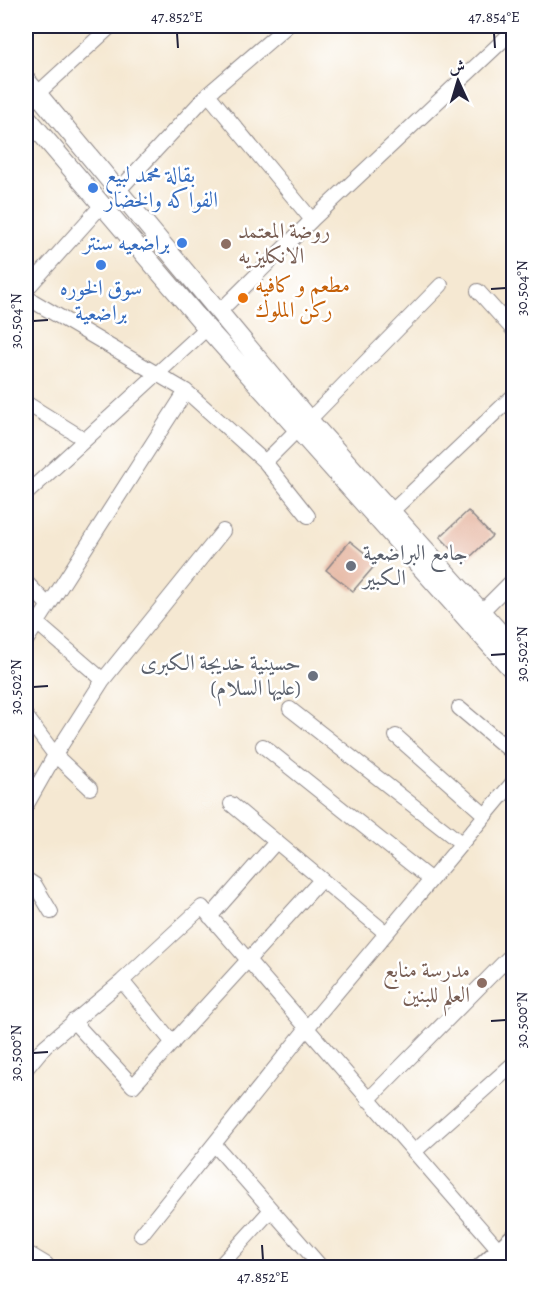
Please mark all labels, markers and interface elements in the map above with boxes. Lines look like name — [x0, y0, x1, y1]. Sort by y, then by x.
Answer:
text: 47.852°E — [151, 7, 203, 27]
text: 47.854°E — [468, 7, 520, 27]
north arrow — [428, 51, 488, 111]
text: ش — [448, 56, 466, 79]
place label: بقالة محمد لبيع الفواكه والخضار — [103, 160, 218, 215]
marker: بقالة محمد لبيع الفواكه والخضار — [86, 181, 100, 195]
place label: روضة المعتمد الانكليزيه — [238, 216, 330, 271]
place label: براضعيه سنتر — [81, 228, 170, 258]
marker: براضعيه سنتر — [175, 236, 189, 250]
marker: روضة المعتمد الانكليزيه — [219, 237, 233, 251]
marker: سوق الخوره براضعية — [94, 258, 108, 272]
text: 30.504°N — [512, 260, 532, 316]
place label: مطعم و كافيه ركن الملوك — [255, 270, 350, 325]
place label: سوق الخوره براضعية — [60, 273, 142, 328]
marker: مطعم و كافيه ركن الملوك — [236, 291, 250, 305]
text: 30.504°N — [6, 293, 26, 349]
place label: جامع البراضعية الكبير — [361, 538, 468, 593]
marker: جامع البراضعية الكبير — [344, 559, 358, 573]
text: 30.502°N — [512, 626, 532, 682]
place label: حسينية خديجة الكبرى (عليها السلام) — [140, 648, 301, 707]
text: 30.502°N — [6, 659, 26, 715]
marker: حسينية خديجة الكبرى (عليها السلام) — [306, 669, 320, 683]
place label: مدرسة منابع العلم للبنين — [383, 955, 470, 1017]
marker: مدرسة منابع العلم للبنين — [475, 976, 489, 990]
text: 30.500°N — [512, 992, 532, 1048]
text: 30.500°N — [6, 1025, 26, 1081]
text: 47.852°E — [237, 1267, 289, 1287]

